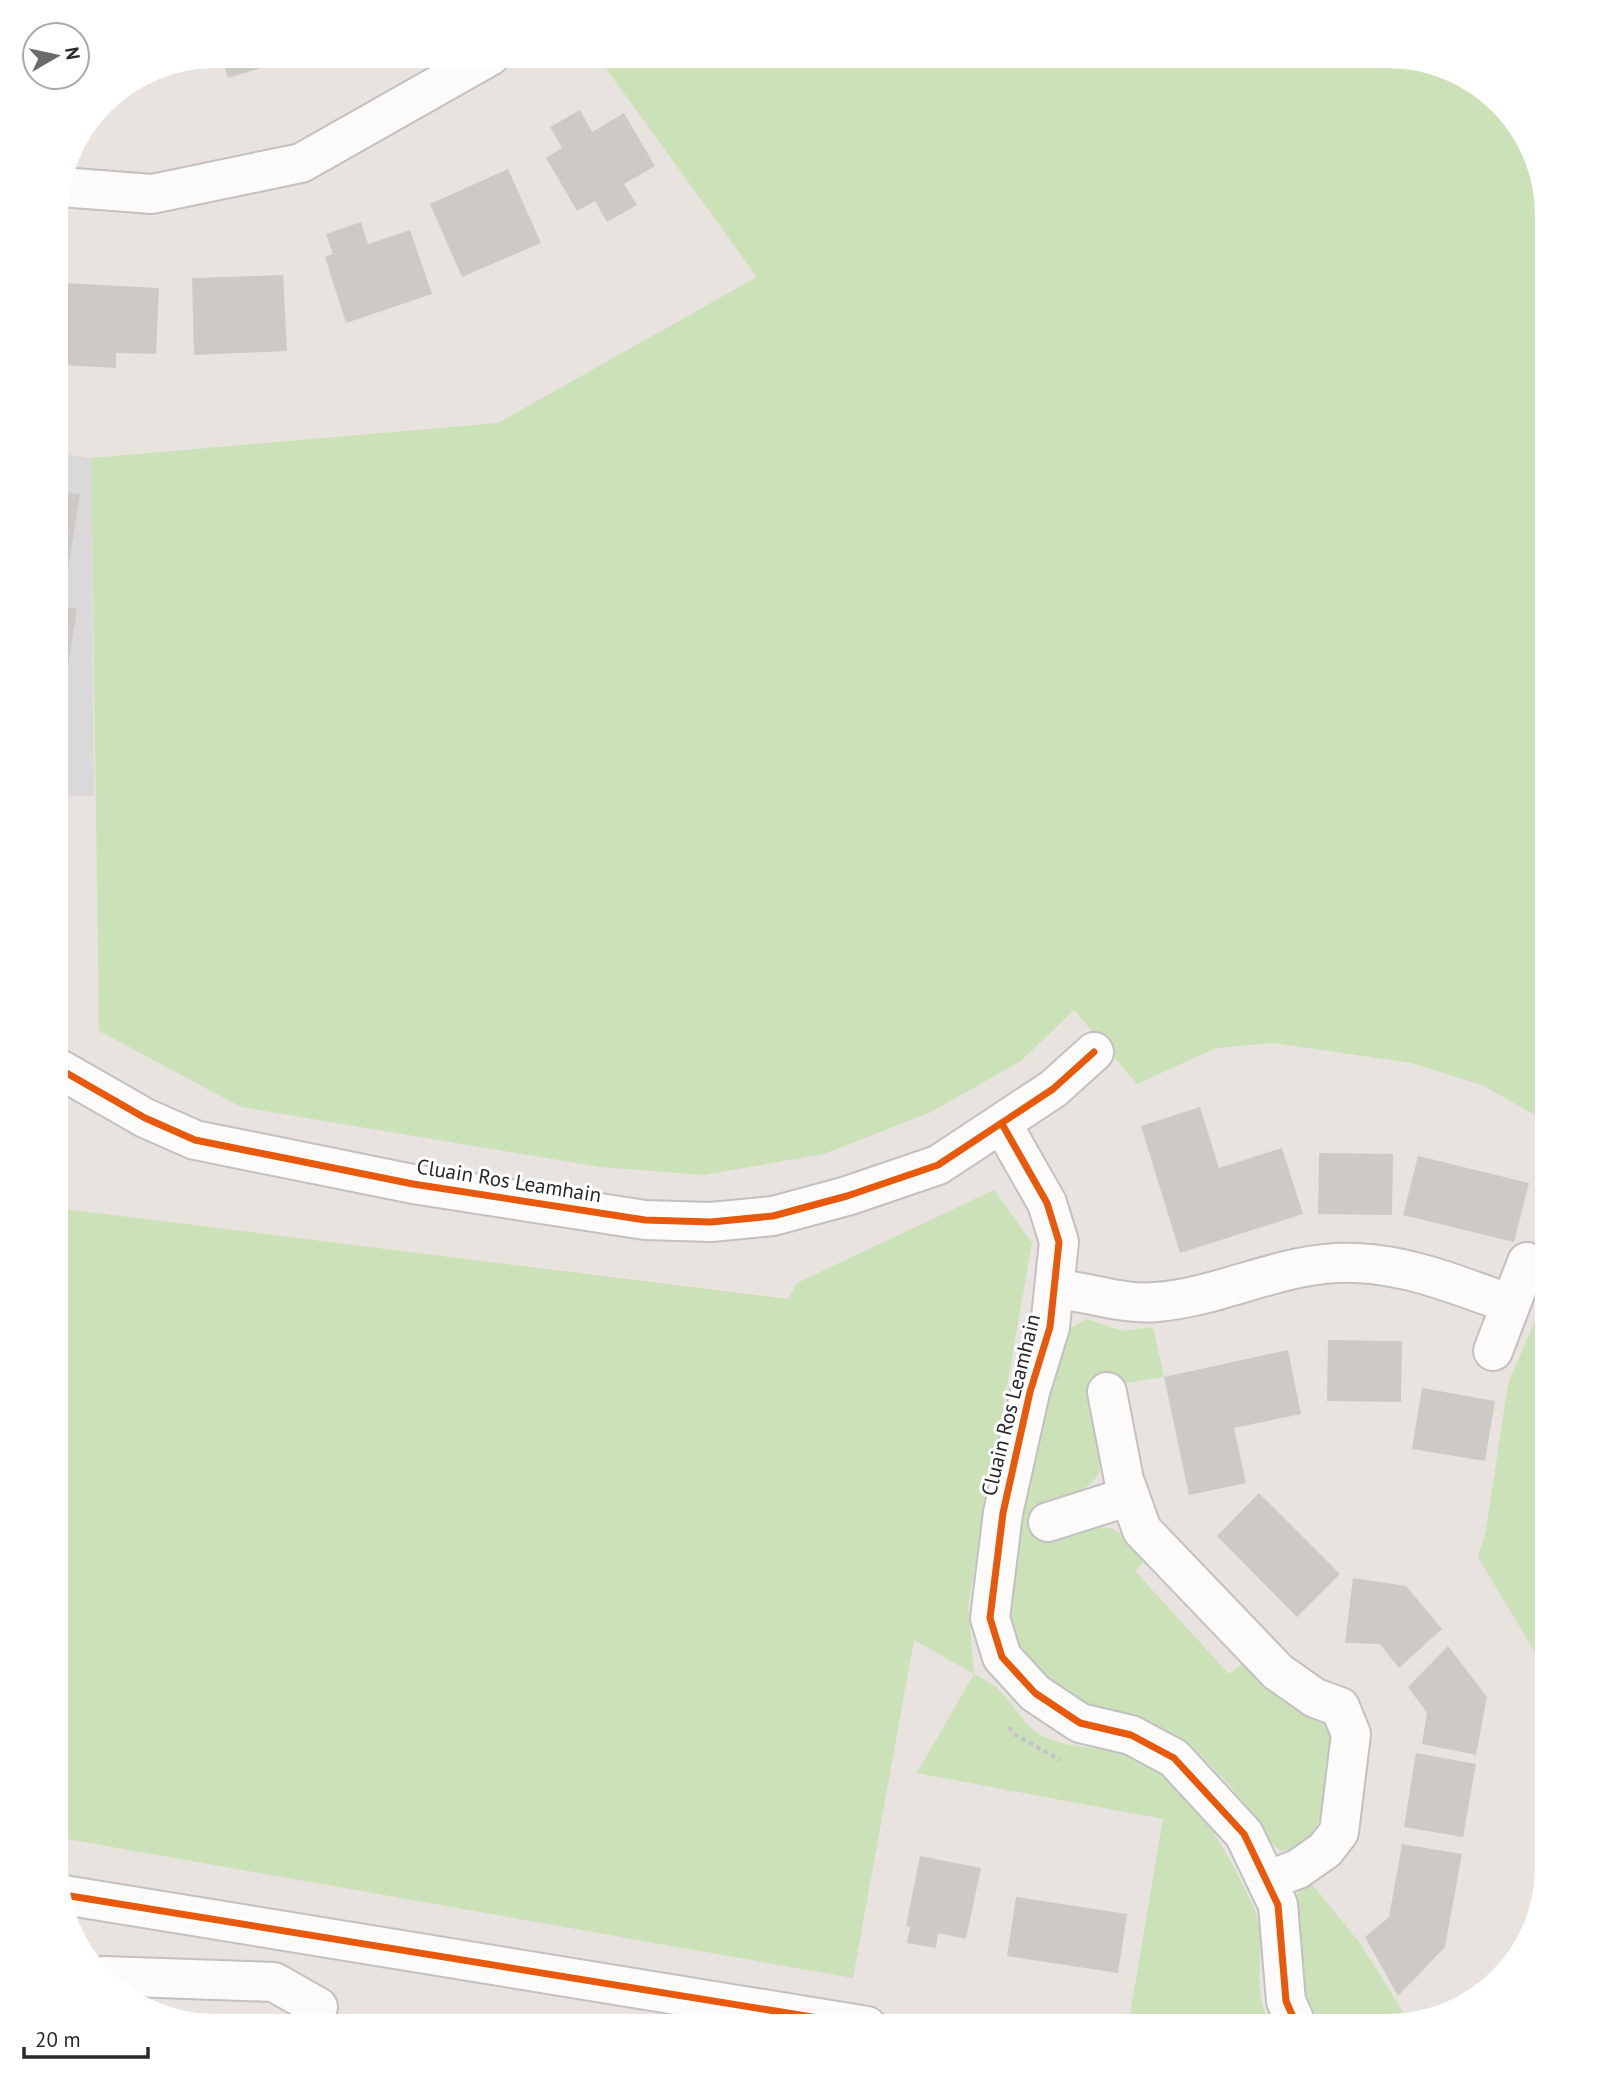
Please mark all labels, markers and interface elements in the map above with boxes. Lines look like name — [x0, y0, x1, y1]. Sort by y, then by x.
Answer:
north arrow — [21, 21, 91, 91]
text: N — [60, 45, 86, 61]
street label: Cluain Ros Leamhain — [415, 1153, 603, 1208]
street label: Cluain Ros Leamhain — [975, 1311, 1046, 1499]
scale bar — [24, 2016, 149, 2060]
text: 20 m — [35, 2026, 81, 2053]

